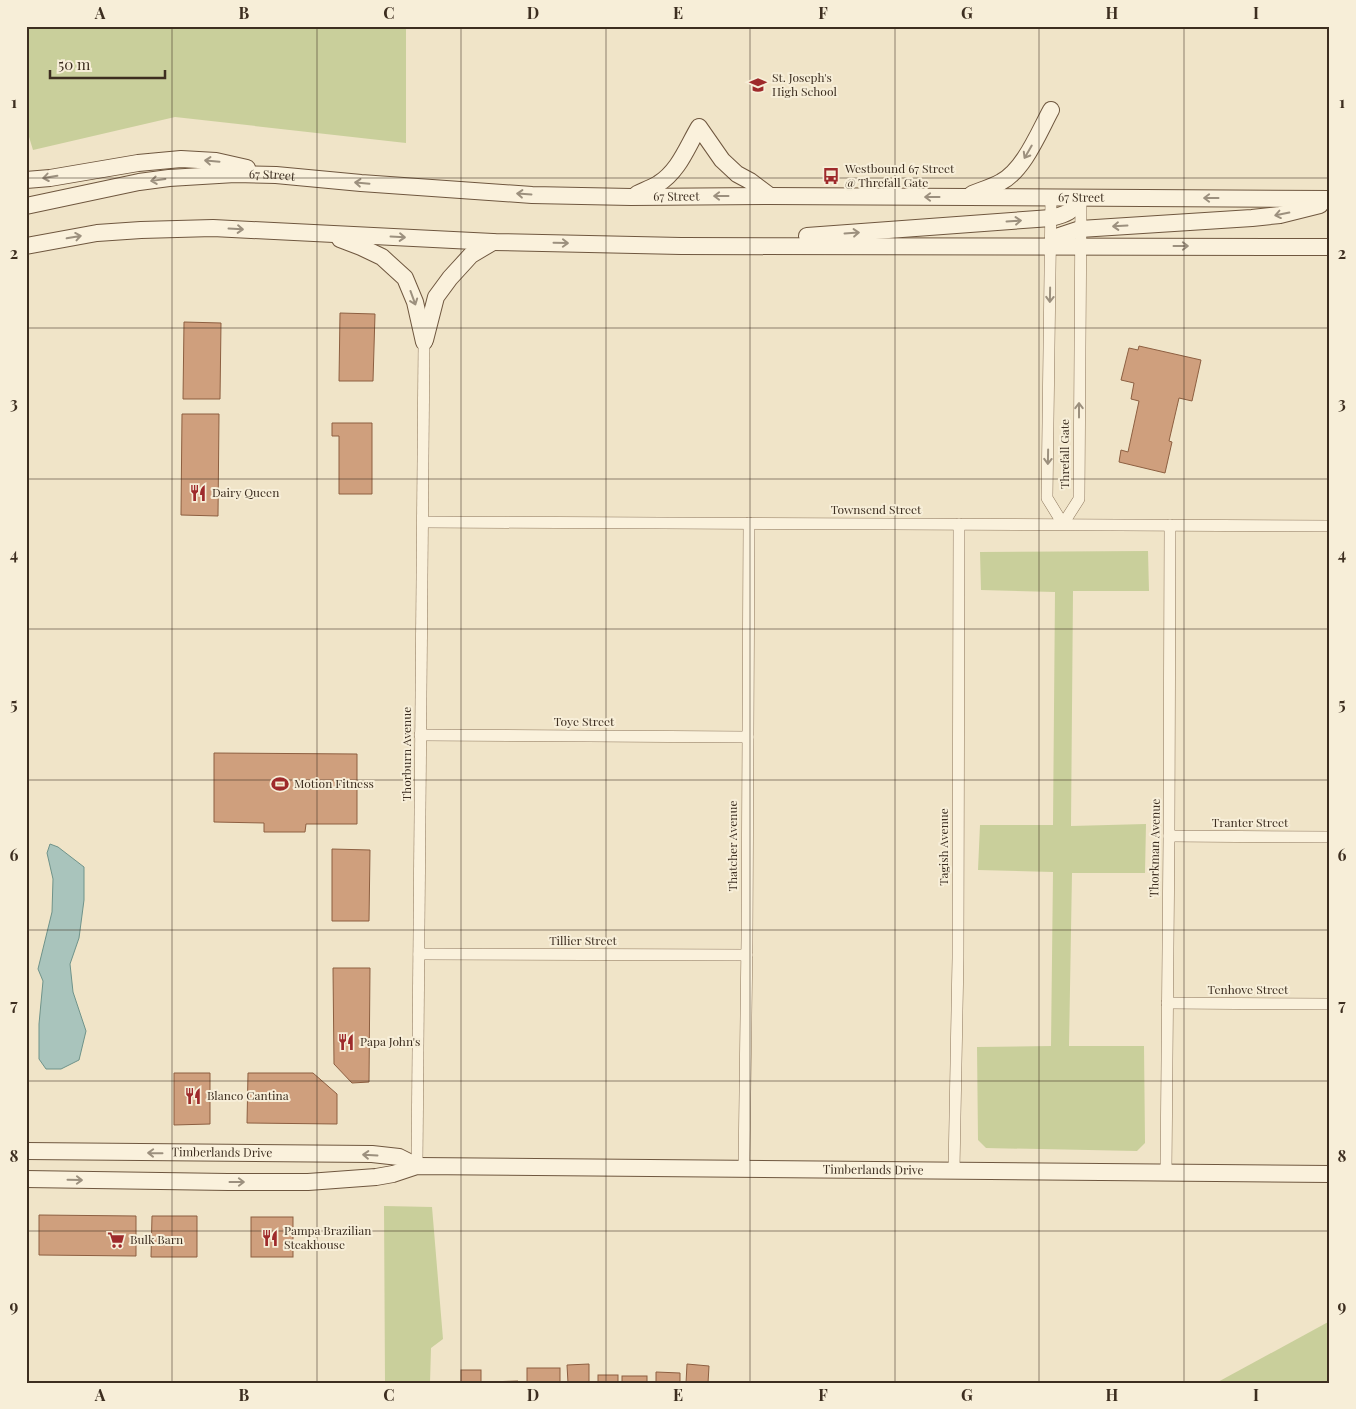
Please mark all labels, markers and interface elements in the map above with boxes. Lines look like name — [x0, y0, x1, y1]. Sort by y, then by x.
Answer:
text: A — [94, 2, 106, 23]
text: B — [239, 2, 250, 23]
text: C — [383, 2, 395, 23]
text: D — [527, 2, 539, 23]
text: E — [673, 2, 683, 23]
text: F — [818, 2, 828, 23]
text: G — [961, 2, 973, 23]
text: H — [1106, 2, 1119, 23]
text: I — [1253, 2, 1259, 23]
scale bar — [50, 48, 165, 80]
text: 50 m — [58, 54, 91, 74]
place label: St. Joseph's High School — [772, 69, 837, 99]
school or university icon: St. Joseph's High School — [748, 75, 768, 95]
text: 1 — [11, 91, 17, 112]
text: 1 — [1339, 91, 1345, 112]
one-way arrow — [1022, 145, 1032, 159]
one-way arrow — [204, 156, 220, 166]
place label: Westbound 67 Street @ Threfall Gate — [844, 160, 955, 190]
street label: 67 Street — [249, 165, 297, 184]
bus stop icon: Westbound 67 Street @ Threfall Gate — [821, 166, 841, 186]
one-way arrow — [43, 173, 59, 183]
one-way arrow — [150, 175, 166, 185]
one-way arrow — [354, 179, 370, 188]
street label: 67 Street — [653, 188, 700, 204]
one-way arrow — [516, 189, 532, 199]
street label: 67 Street — [1058, 189, 1105, 205]
one-way arrow — [713, 191, 730, 201]
one-way arrow — [925, 192, 941, 202]
one-way arrow — [1203, 193, 1220, 203]
one-way arrow — [1275, 210, 1291, 219]
one-way arrow — [1005, 216, 1021, 225]
one-way arrow — [1113, 221, 1129, 230]
one-way arrow — [228, 224, 244, 234]
one-way arrow — [843, 228, 859, 238]
one-way arrow — [66, 232, 82, 242]
one-way arrow — [390, 232, 406, 242]
one-way arrow — [552, 238, 569, 248]
one-way arrow — [1172, 241, 1189, 251]
text: 2 — [10, 242, 18, 263]
text: 2 — [1338, 242, 1346, 263]
one-way arrow — [1045, 286, 1055, 303]
one-way arrow — [409, 290, 418, 306]
text: 3 — [10, 392, 18, 413]
text: 3 — [1338, 392, 1346, 413]
one-way arrow — [1074, 402, 1084, 418]
street label: Threfall Gate — [1056, 419, 1072, 489]
one-way arrow — [1043, 449, 1052, 465]
restaurant icon: Dairy Queen — [188, 483, 208, 503]
place label: Dairy Queen — [212, 484, 279, 500]
street label: Townsend Street — [831, 501, 922, 517]
text: 4 — [10, 543, 18, 564]
text: 4 — [1338, 543, 1346, 564]
text: 5 — [10, 693, 18, 714]
text: 5 — [1338, 693, 1346, 714]
street label: Thorburn Avenue — [398, 707, 414, 801]
street label: Toye Street — [554, 713, 615, 729]
sports icon: Motion Fitness — [270, 774, 290, 794]
place label: Motion Fitness — [294, 775, 374, 791]
street label: Thorkman Avenue — [1145, 798, 1163, 897]
street label: Thatcher Avenue — [724, 801, 740, 891]
street label: Tagish Avenue — [935, 808, 951, 886]
street label: Tranter Street — [1212, 814, 1289, 830]
text: 6 — [10, 844, 19, 865]
text: 6 — [1338, 844, 1347, 865]
street label: Tillier Street — [549, 932, 618, 948]
street label: Tenhove Street — [1208, 981, 1289, 997]
text: 7 — [10, 994, 18, 1015]
text: 7 — [1338, 994, 1346, 1015]
restaurant icon: Papa John's — [336, 1032, 356, 1052]
place label: Papa John's — [360, 1033, 420, 1049]
restaurant icon: Blanco Cantina — [183, 1086, 203, 1106]
place label: Blanco Cantina — [207, 1087, 289, 1103]
street label: Timberlands Drive — [171, 1143, 273, 1160]
text: 8 — [10, 1145, 19, 1166]
text: 8 — [1338, 1145, 1347, 1166]
one-way arrow — [148, 1148, 164, 1158]
one-way arrow — [363, 1150, 379, 1159]
street label: Timberlands Drive — [823, 1161, 924, 1177]
one-way arrow — [66, 1175, 83, 1185]
one-way arrow — [229, 1177, 245, 1187]
place label: Pampa Brazilian Steakhouse — [284, 1222, 371, 1252]
restaurant icon: Pampa Brazilian Steakhouse — [260, 1228, 280, 1248]
supermarket icon: Bulk Barn — [106, 1230, 126, 1250]
place label: Bulk Barn — [130, 1231, 183, 1247]
text: 9 — [10, 1295, 19, 1316]
text: 9 — [1338, 1295, 1347, 1316]
text: A — [94, 1384, 106, 1405]
text: B — [239, 1384, 250, 1405]
text: C — [383, 1384, 395, 1405]
text: D — [527, 1384, 539, 1405]
text: E — [673, 1384, 683, 1405]
text: F — [818, 1384, 828, 1405]
text: G — [961, 1384, 973, 1405]
text: H — [1106, 1384, 1119, 1405]
text: I — [1253, 1384, 1259, 1405]

